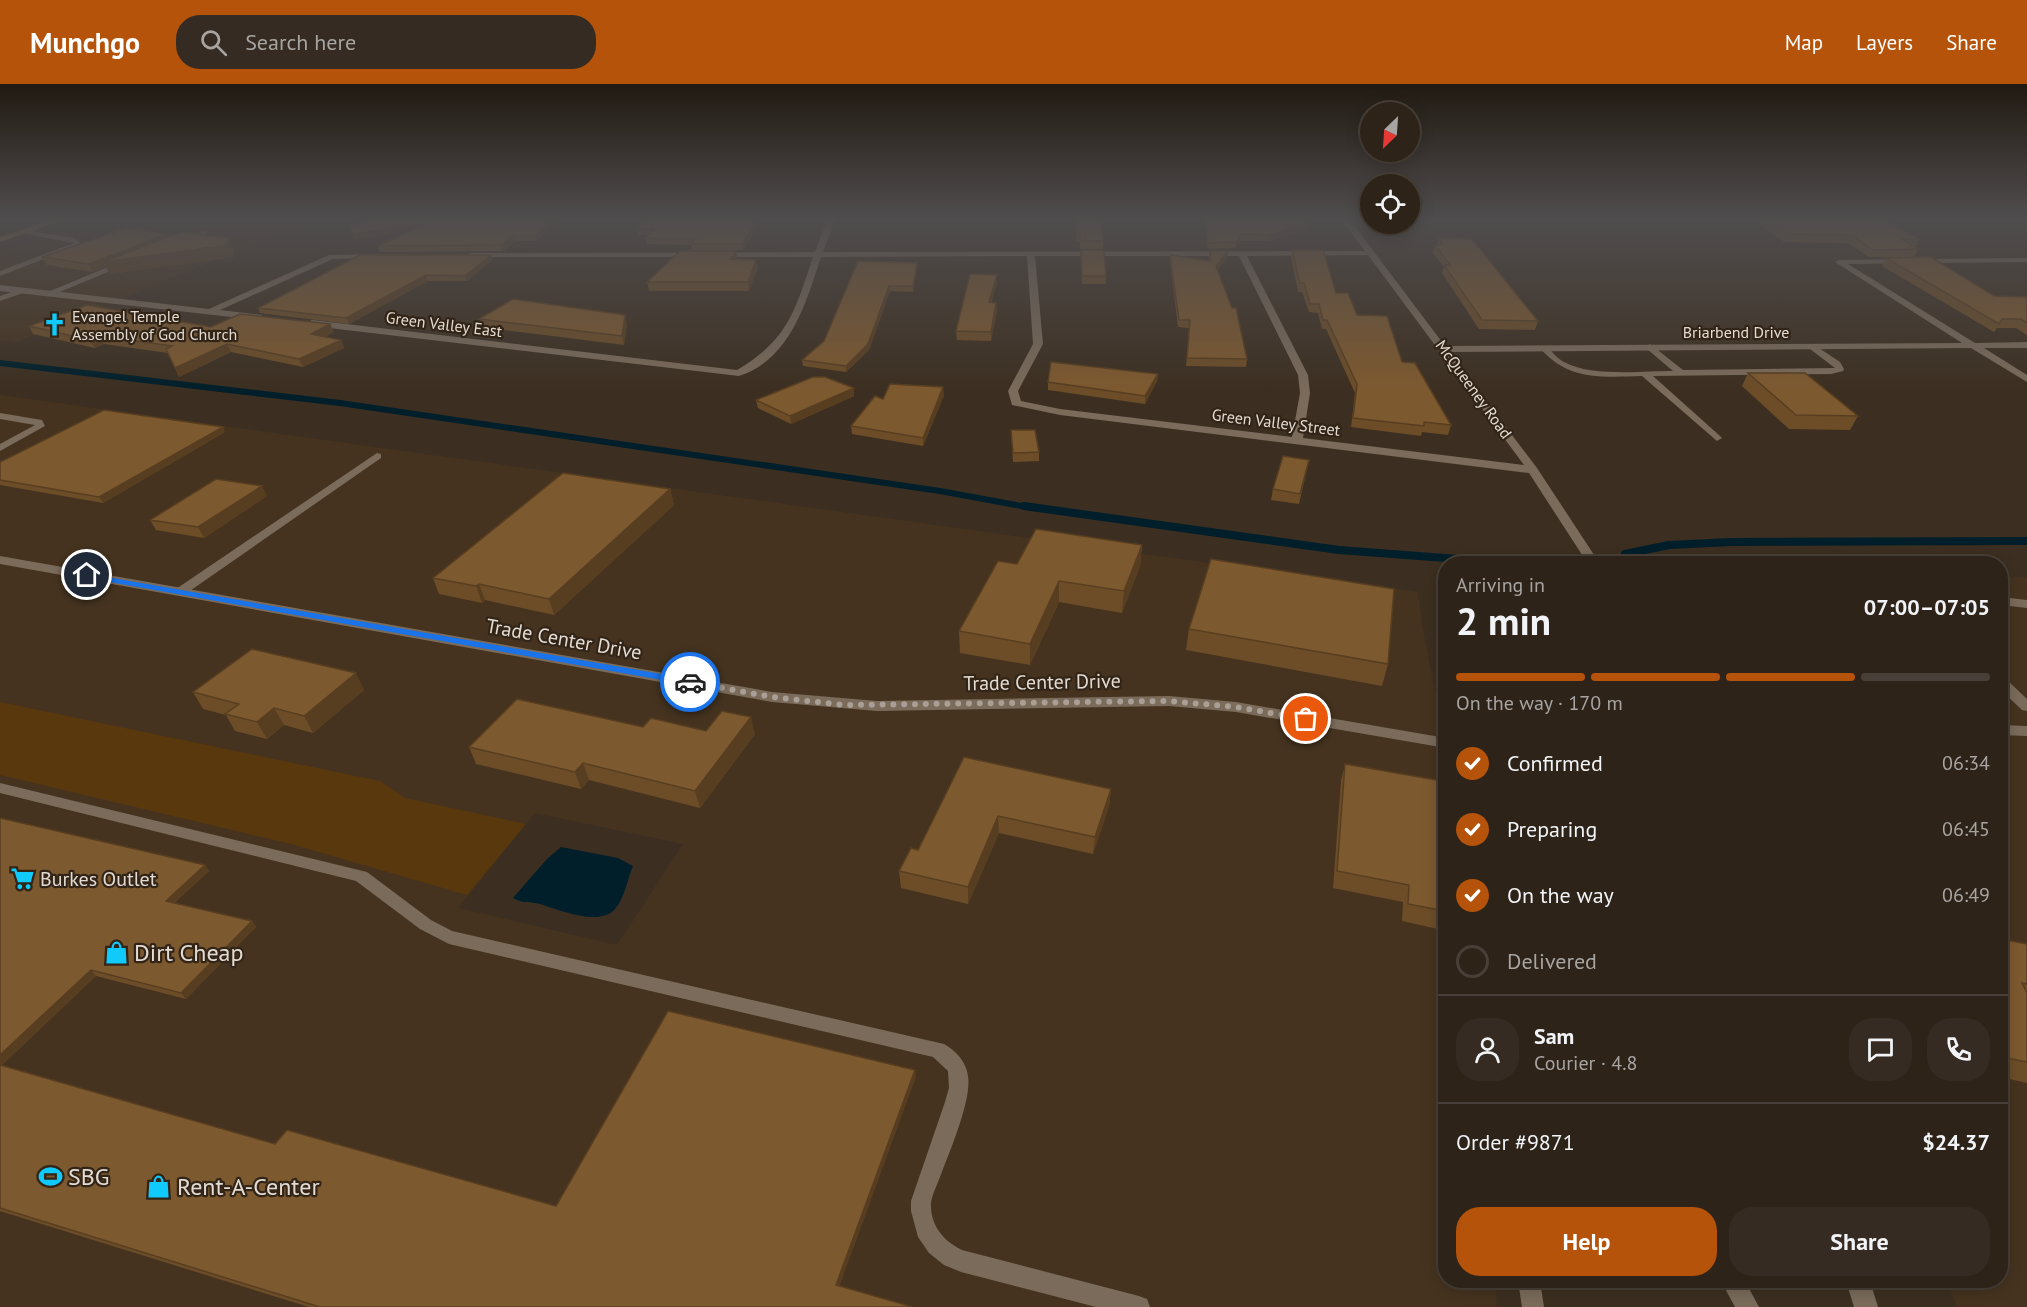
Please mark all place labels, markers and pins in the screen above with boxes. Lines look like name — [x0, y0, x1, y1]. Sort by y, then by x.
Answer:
place label: Evangel Temple Assembly of God Church — [72, 306, 237, 344]
church icon: Evangel Temple Assembly of God Church — [41, 312, 67, 338]
pin — [61, 549, 112, 600]
pin — [1280, 693, 1331, 744]
supermarket icon: Burkes Outlet — [9, 866, 35, 892]
place label: Burkes Outlet — [40, 866, 157, 892]
place label: Dirt Cheap — [134, 937, 243, 968]
shop icon: Dirt Cheap — [103, 939, 129, 965]
place label: SBG — [68, 1161, 109, 1192]
sports icon: SBG — [37, 1163, 63, 1189]
place label: Rent-A-Center — [177, 1171, 320, 1202]
shop icon: Rent-A-Center — [146, 1173, 172, 1199]

